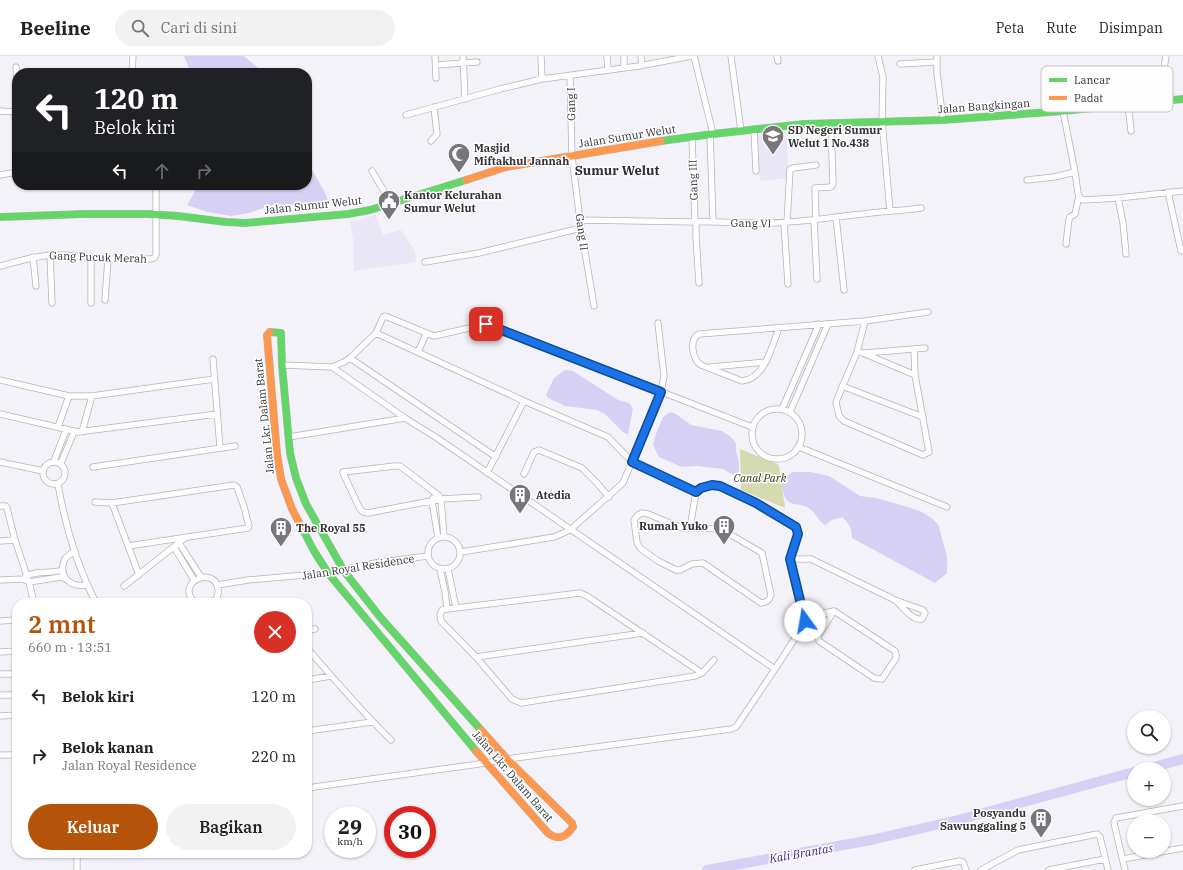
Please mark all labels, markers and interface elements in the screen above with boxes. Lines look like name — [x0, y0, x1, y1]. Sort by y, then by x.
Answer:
search box — [115, 10, 395, 46]
text: Beeline — [20, 16, 91, 40]
icon: search — [129, 17, 151, 39]
text: Cari di sini — [161, 18, 237, 37]
text: Peta — [996, 19, 1024, 37]
text: Rute — [1046, 19, 1077, 37]
text: Disimpan — [1099, 19, 1163, 37]
legend — [1041, 66, 1173, 112]
text: Lancar — [1074, 73, 1110, 87]
text: 120 m — [94, 80, 178, 117]
icon: left — [28, 84, 80, 136]
street label: Gang I — [564, 87, 578, 121]
text: Padat — [1074, 91, 1103, 105]
street label: Jalan Bangkingan — [938, 96, 1030, 116]
text: Belok kiri — [94, 116, 176, 139]
street label: Jalan Sumur Welut — [578, 121, 677, 151]
school or university icon: SD Negeri Sumur Welut 1 No.438 — [760, 123, 786, 156]
place label: SD Negeri Sumur Welut 1 No.438 — [788, 123, 882, 150]
mosque icon: Masjid Miftakhul Jannah — [446, 141, 472, 174]
place label: Masjid Miftakhul Jannah — [474, 141, 569, 168]
street label: Gang III — [685, 159, 701, 201]
icon: left — [109, 160, 131, 182]
icon: ahead — [151, 160, 173, 182]
icon: right — [193, 160, 215, 182]
district label: Sumur Welut — [575, 162, 659, 179]
public building icon: Kantor Kelurahan Sumur Welut — [376, 188, 402, 221]
place label: Kantor Kelurahan Sumur Welut — [404, 188, 502, 215]
street label: Jalan Sumur Welut — [264, 193, 363, 217]
street label: Gang II — [572, 213, 592, 252]
street label: Gang VI — [731, 216, 772, 230]
street label: Gang Pucuk Merah — [49, 248, 147, 266]
pin — [469, 307, 503, 341]
icon: arrive — [475, 313, 497, 335]
street label: Jalan Lkr. Dalam Barat — [251, 357, 277, 475]
park label: Canal Park — [734, 471, 787, 485]
building icon: Atedia — [507, 482, 533, 515]
place label: Atedia — [536, 488, 571, 502]
building icon: Rumah Yuko — [711, 513, 737, 546]
building icon: The Royal 55 — [268, 515, 294, 548]
place label: Rumah Yuko — [639, 519, 708, 533]
place label: The Royal 55 — [296, 521, 366, 535]
street label: Jalan Royal Residence — [301, 551, 415, 583]
position arrow — [784, 600, 826, 642]
text: 2 mnt — [28, 608, 96, 640]
button: close — [254, 611, 296, 653]
text: 660 m · 13:51 — [28, 639, 112, 656]
icon: left — [28, 685, 50, 707]
text: Belok kiri — [62, 687, 134, 706]
text: 120 m — [251, 687, 296, 706]
map controls — [1127, 710, 1171, 858]
button: search — [1127, 710, 1171, 754]
street label: Jalan Lkr. Dalam Barat — [470, 728, 556, 825]
text: Belok kanan — [62, 738, 154, 757]
icon: right — [28, 745, 50, 767]
text: 220 m — [251, 747, 296, 766]
text: Jalan Royal Residence — [62, 757, 197, 774]
button: + — [1127, 762, 1171, 806]
button: Keluar — [28, 804, 158, 850]
button: Bagikan — [166, 804, 296, 850]
speed limit sign: 30 — [384, 806, 436, 858]
place label: Posyandu Sawunggaling 5 — [940, 806, 1026, 833]
building icon: Posyandu Sawunggaling 5 — [1028, 806, 1054, 839]
text: 29 — [338, 813, 362, 840]
button: − — [1127, 814, 1171, 858]
text: km/h — [337, 835, 363, 848]
water label: Kali Brantas — [767, 840, 835, 866]

